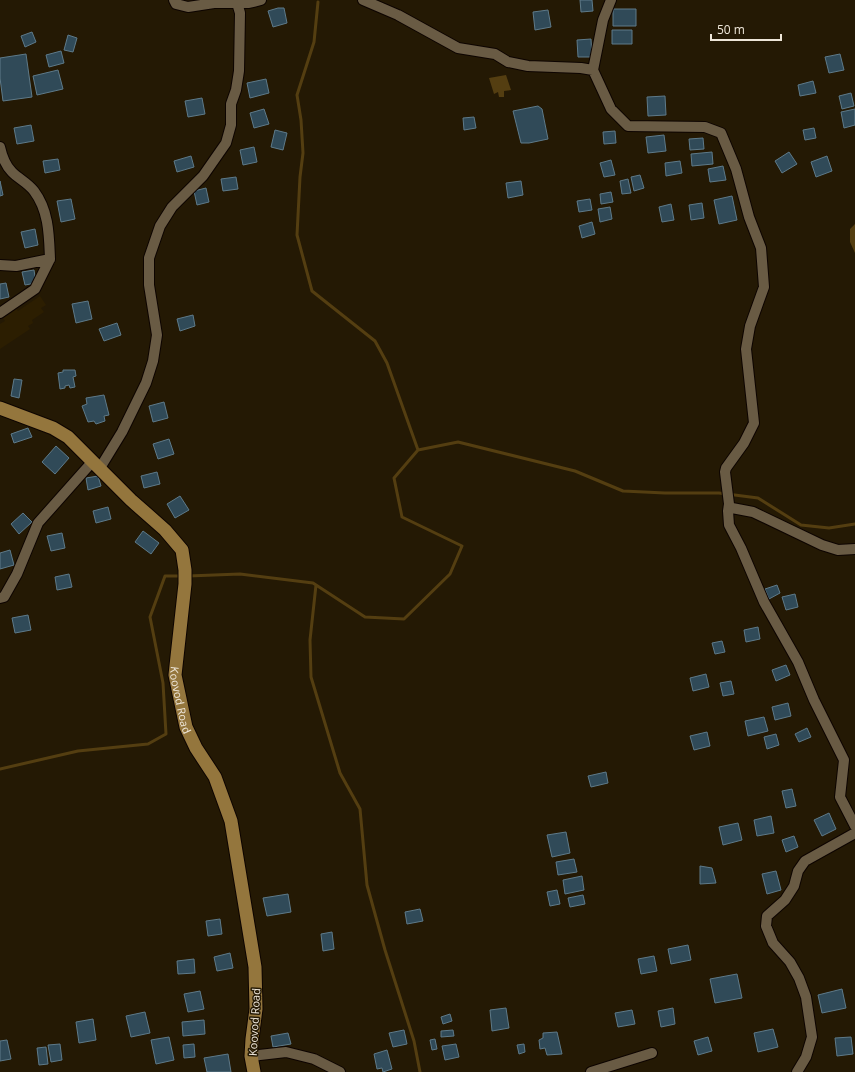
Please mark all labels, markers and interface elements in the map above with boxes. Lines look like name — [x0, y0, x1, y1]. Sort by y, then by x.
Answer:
scale bar — [711, 16, 781, 42]
text: 50 m — [717, 21, 745, 38]
street label: Koovod Road — [167, 666, 195, 736]
street label: Koovod Road — [245, 988, 263, 1056]

